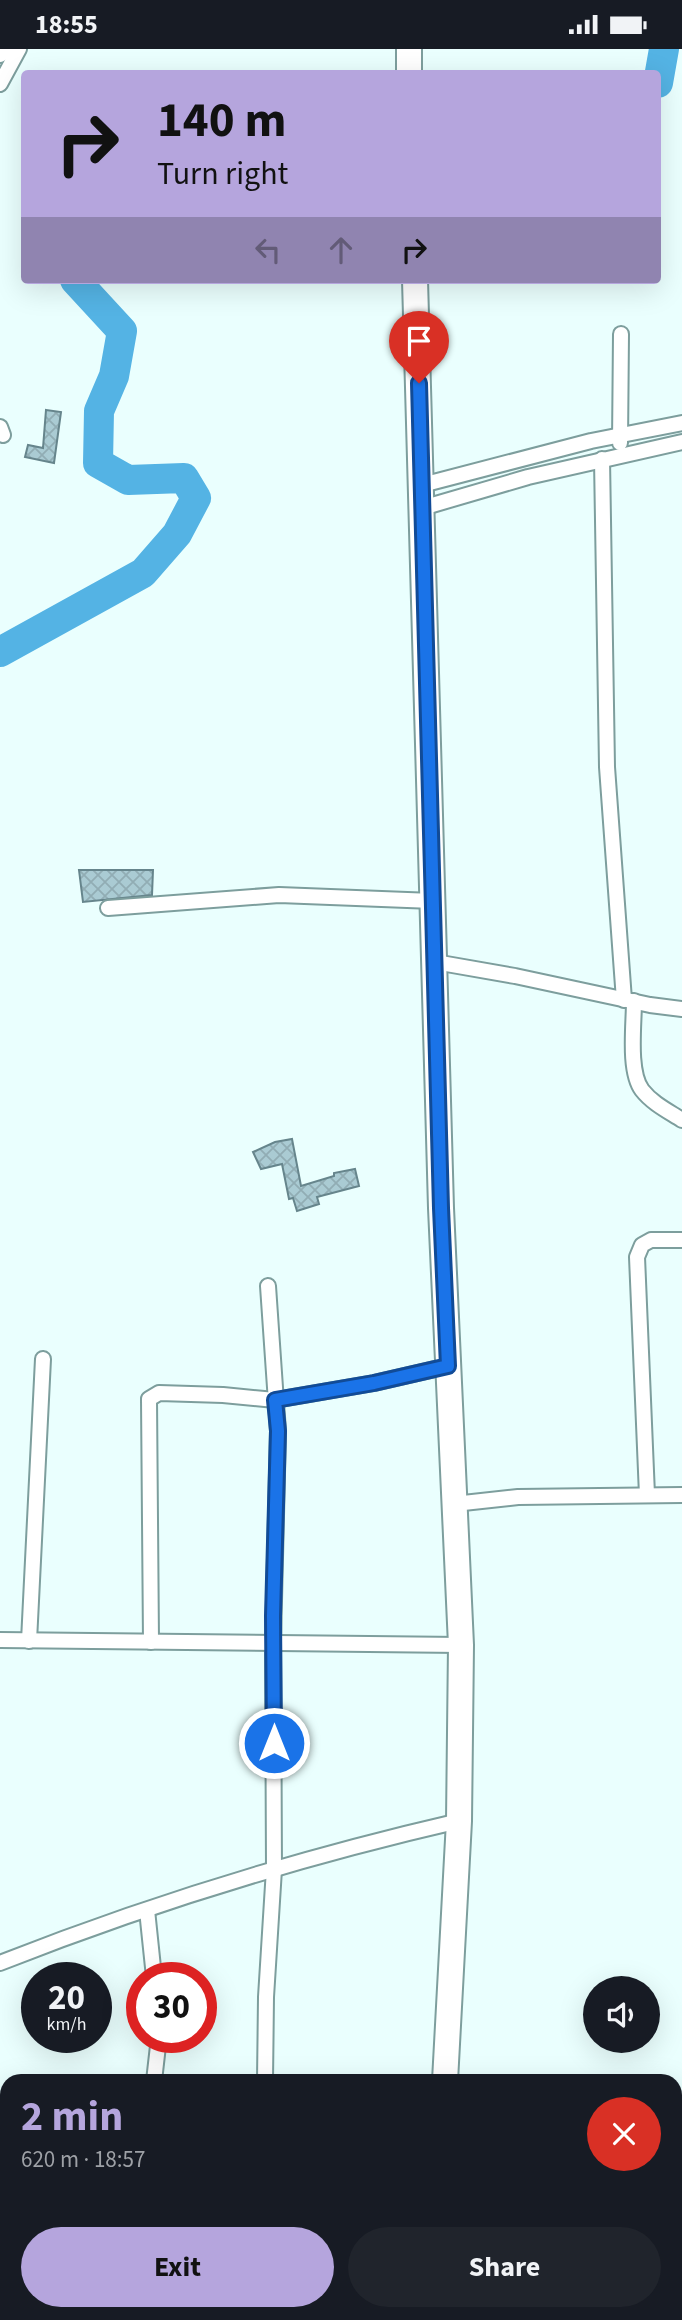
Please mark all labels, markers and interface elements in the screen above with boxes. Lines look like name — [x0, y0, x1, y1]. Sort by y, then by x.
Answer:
text: 18:55 — [35, 6, 98, 43]
text: 140 m — [157, 86, 286, 156]
icon: right — [42, 98, 133, 189]
text: Turn right — [157, 151, 288, 197]
icon: left — [249, 231, 287, 269]
icon: ahead — [322, 231, 360, 269]
icon: right — [395, 231, 433, 269]
pin — [389, 311, 449, 383]
icon: arrive — [400, 322, 438, 360]
position arrow — [237, 1706, 311, 1780]
speed limit sign: 30 — [126, 1962, 217, 2053]
text: 20 — [48, 1973, 85, 2023]
map controls — [583, 1976, 660, 2053]
button: sound — [583, 1976, 660, 2053]
text: km/h — [47, 2012, 86, 2037]
text: 2 min — [21, 2087, 123, 2147]
button: close — [587, 2097, 661, 2171]
text: 620 m · 18:57 — [21, 2143, 145, 2176]
button: Exit — [21, 2227, 334, 2307]
button: Share — [348, 2227, 661, 2307]

